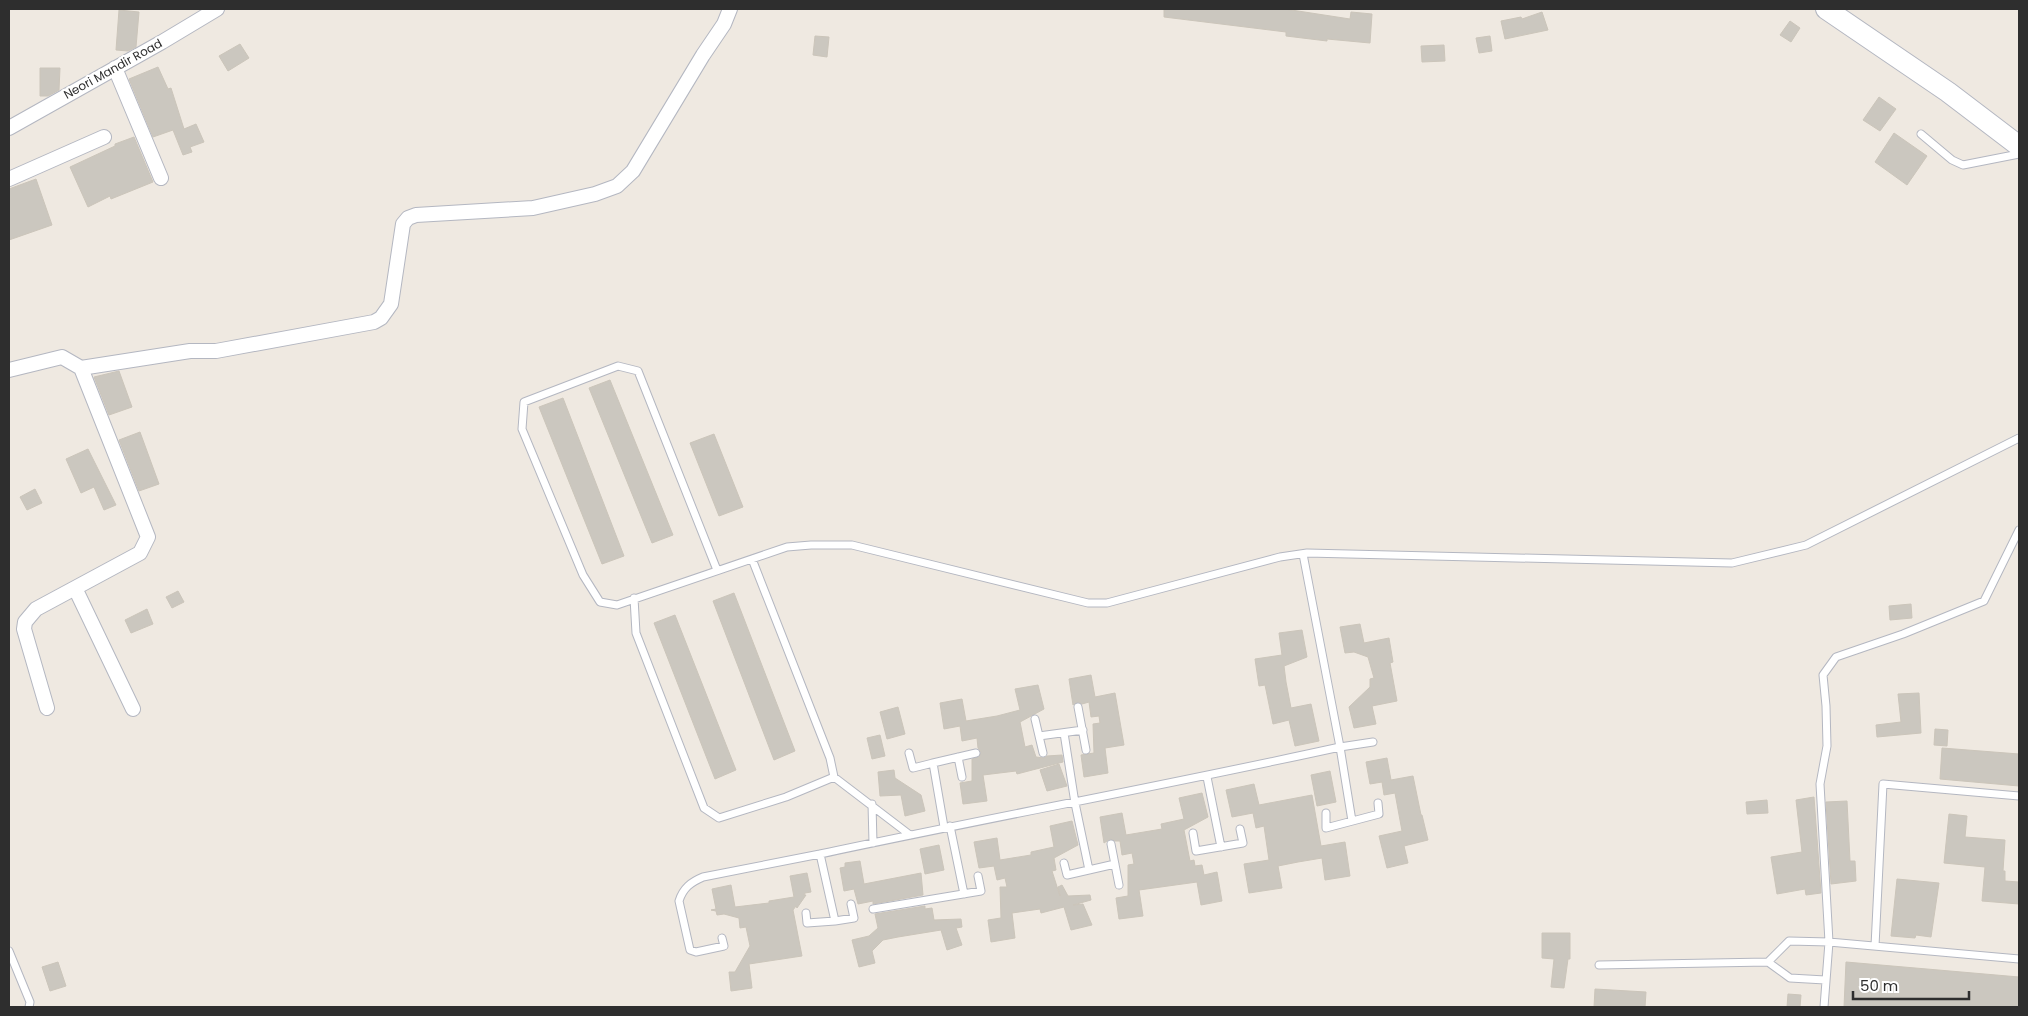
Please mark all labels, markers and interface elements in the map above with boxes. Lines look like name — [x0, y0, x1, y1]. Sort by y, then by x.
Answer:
street label: Neori Mandir Road — [60, 34, 165, 103]
scale bar — [1853, 968, 1969, 1000]
text: 50 m — [1860, 975, 1898, 996]

